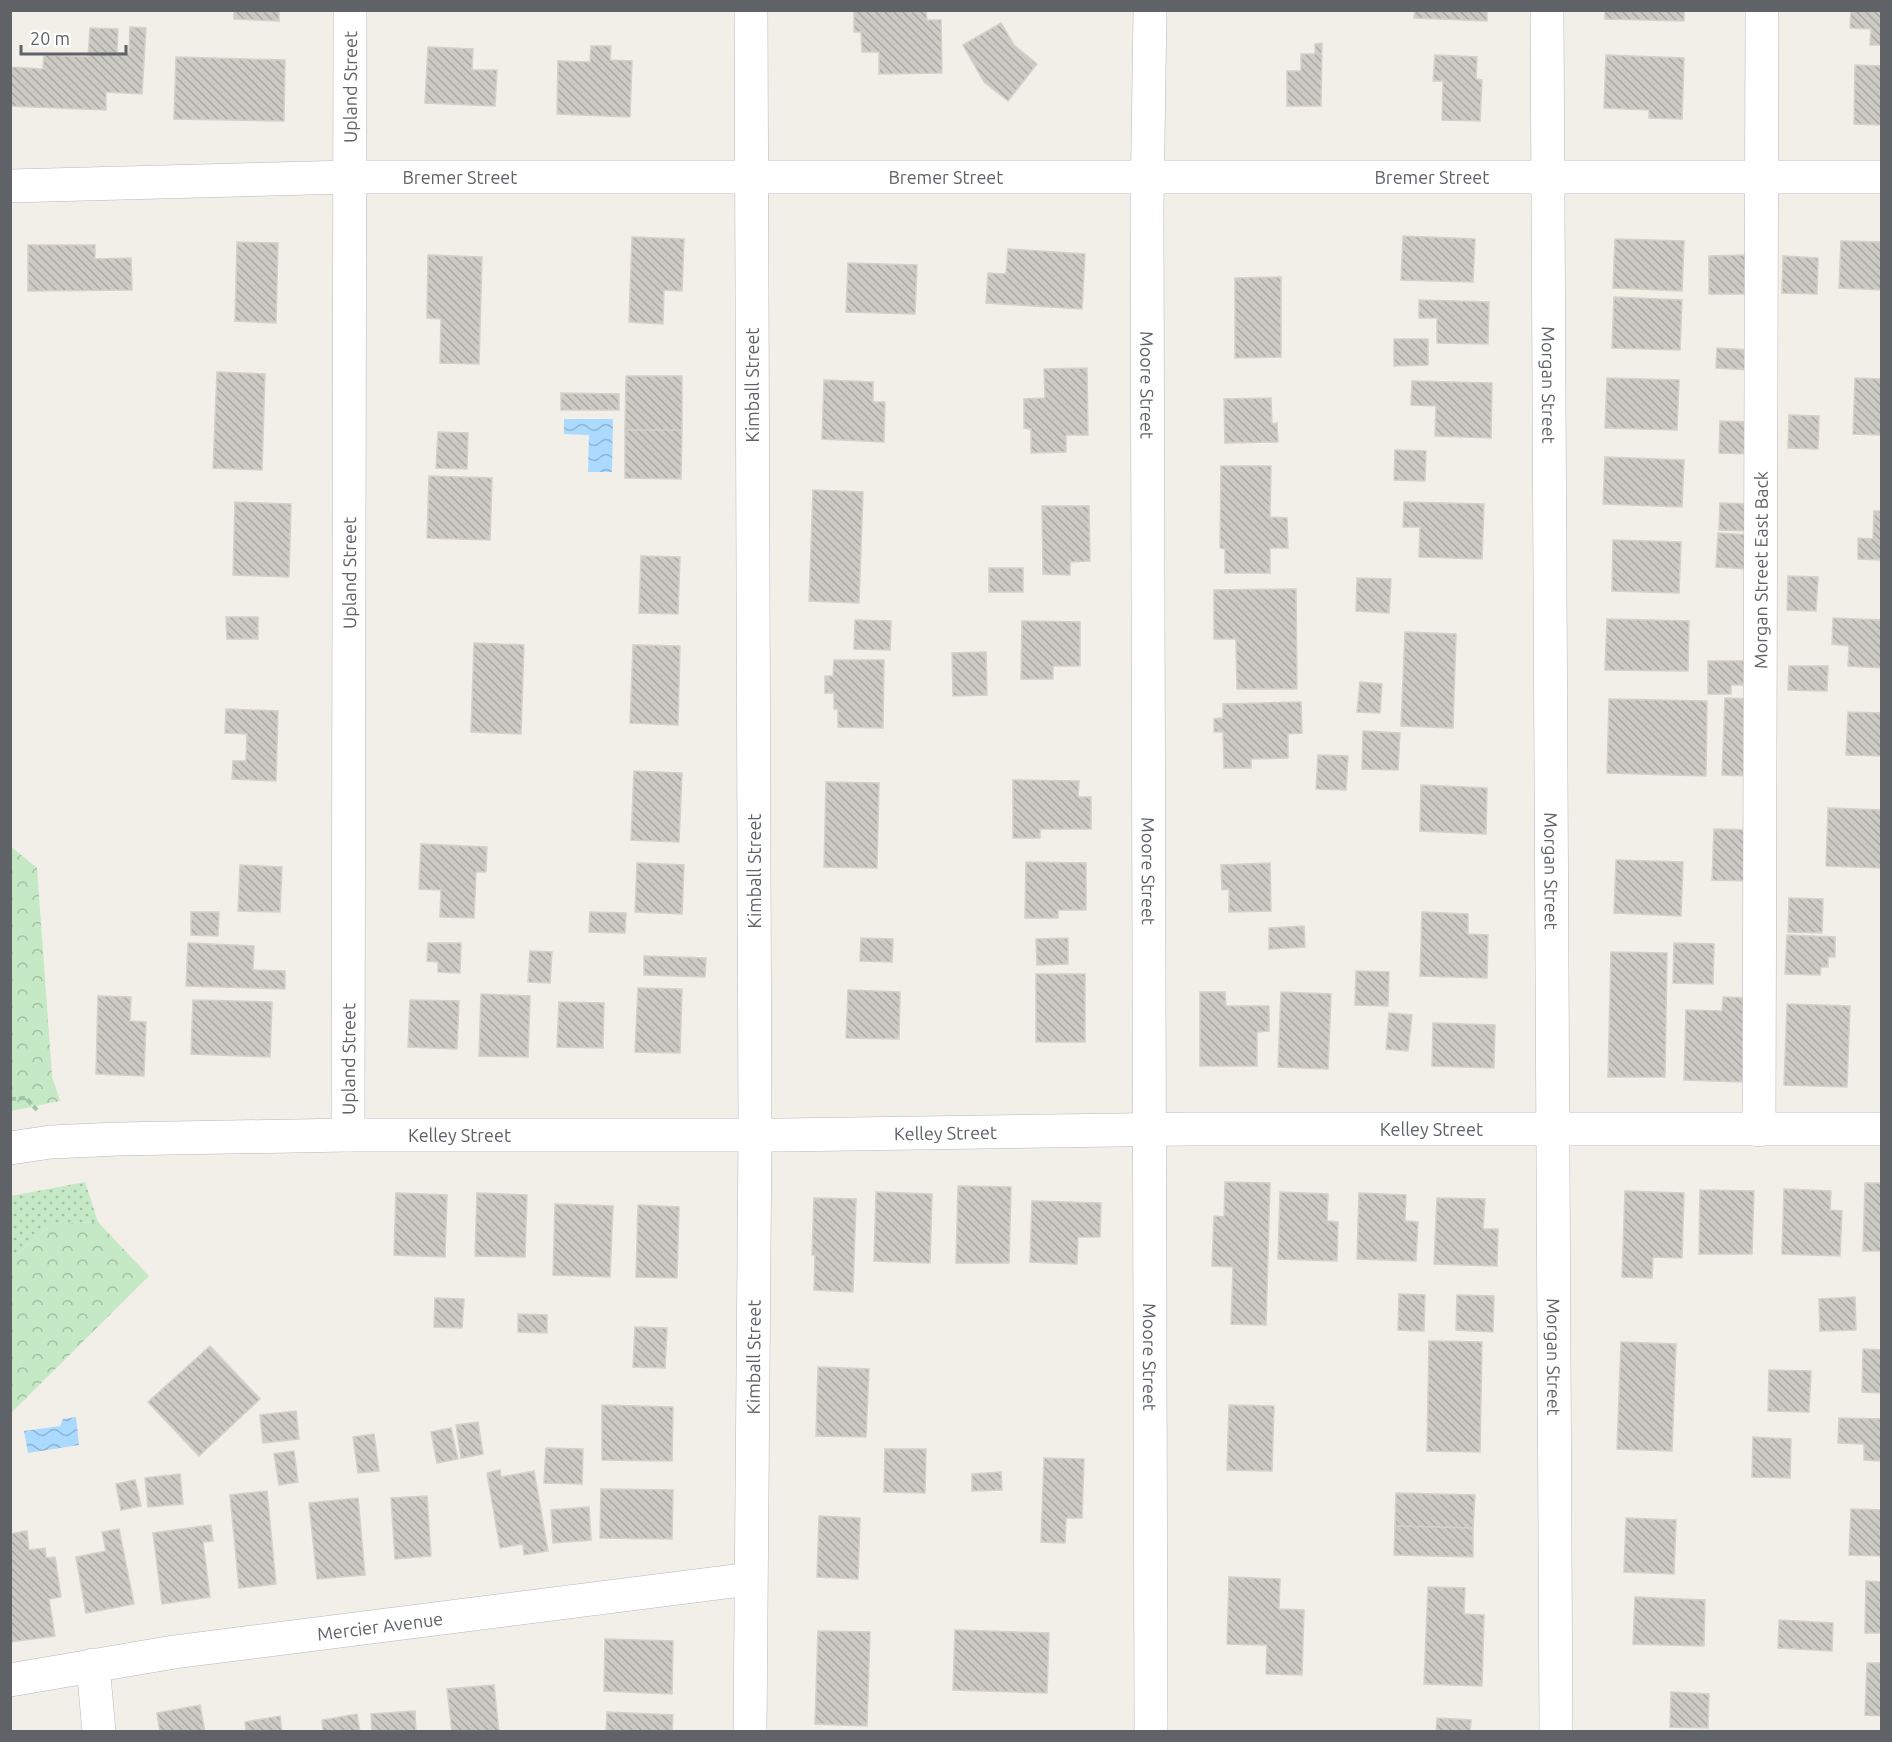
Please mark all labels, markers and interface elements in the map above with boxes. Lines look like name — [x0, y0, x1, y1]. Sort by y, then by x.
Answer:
scale bar — [21, 18, 126, 56]
text: 20 m — [30, 28, 70, 48]
street label: Upland Street — [340, 31, 360, 143]
street label: Bremer Street — [402, 167, 517, 187]
street label: Bremer Street — [888, 167, 1003, 187]
street label: Bremer Street — [1374, 167, 1489, 187]
street label: Morgan Street — [1539, 326, 1559, 444]
street label: Kimball Street — [742, 328, 762, 442]
street label: Moore Street — [1137, 331, 1158, 439]
street label: Morgan Street East Back — [1750, 471, 1771, 669]
street label: Upland Street — [339, 517, 359, 629]
street label: Morgan Street — [1541, 812, 1562, 930]
street label: Kimball Street — [744, 814, 764, 928]
street label: Moore Street — [1139, 817, 1159, 925]
street label: Upland Street — [338, 1003, 358, 1115]
street label: Kelley Street — [1380, 1119, 1483, 1139]
street label: Kelley Street — [894, 1122, 997, 1143]
street label: Kelley Street — [408, 1125, 511, 1145]
street label: Morgan Street — [1544, 1298, 1564, 1416]
street label: Kimball Street — [743, 1299, 764, 1415]
street label: Moore Street — [1140, 1303, 1160, 1411]
street label: Mercier Avenue — [316, 1608, 444, 1644]

